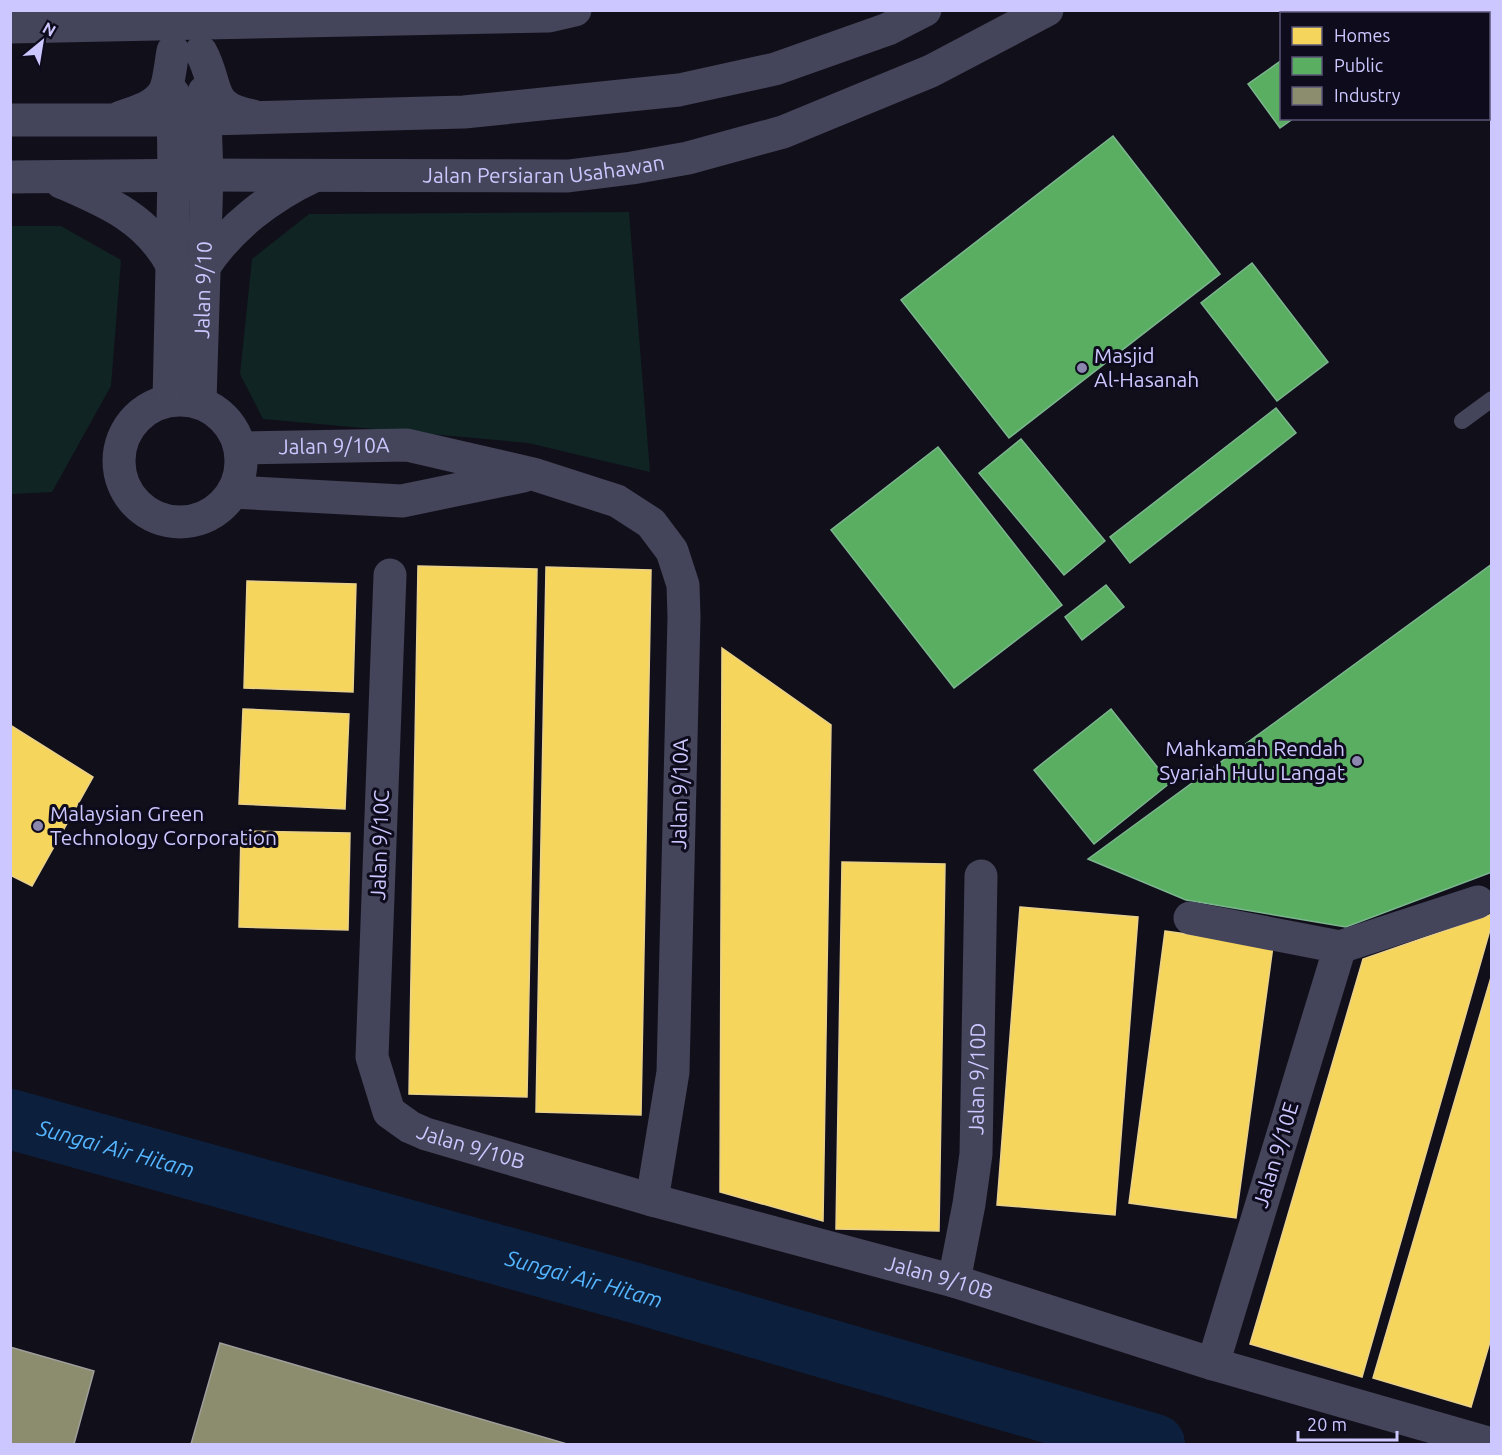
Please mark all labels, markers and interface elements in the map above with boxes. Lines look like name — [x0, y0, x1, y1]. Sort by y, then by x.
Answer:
north arrow — [12, 12, 72, 72]
legend — [1280, 12, 1490, 120]
text: N — [40, 18, 59, 40]
text: Homes — [1334, 25, 1391, 45]
text: Public — [1334, 55, 1383, 75]
text: Industry — [1334, 85, 1401, 105]
street label: Jalan Persiaran Usahawan — [423, 149, 666, 187]
street label: Jalan 9/10 — [189, 241, 216, 339]
place label: Masjid Al-Hasanah — [1094, 343, 1199, 391]
marker: Masjid Al-Hasanah — [1075, 361, 1089, 375]
street label: Jalan 9/10A — [278, 432, 390, 458]
place label: Mahkamah Rendah Syariah Hulu Langat — [1159, 736, 1345, 784]
street label: Jalan 9/10A — [666, 738, 692, 850]
marker: Mahkamah Rendah Syariah Hulu Langat — [1350, 754, 1364, 768]
street label: Jalan 9/10C — [365, 789, 393, 901]
place label: Malaysian Green Technology Corporation — [50, 801, 277, 849]
marker: Malaysian Green Technology Corporation — [31, 819, 45, 833]
street label: Jalan 9/10D — [963, 1023, 989, 1135]
street label: Jalan 9/10E — [1248, 1099, 1302, 1210]
water label: Sungai Air Hitam — [34, 1114, 198, 1182]
street label: Jalan 9/10B — [414, 1119, 528, 1173]
water label: Sungai Air Hitam — [502, 1244, 666, 1312]
street label: Jalan 9/10B — [883, 1250, 996, 1304]
scale bar — [1298, 1404, 1397, 1442]
text: 20 m — [1307, 1414, 1347, 1434]

